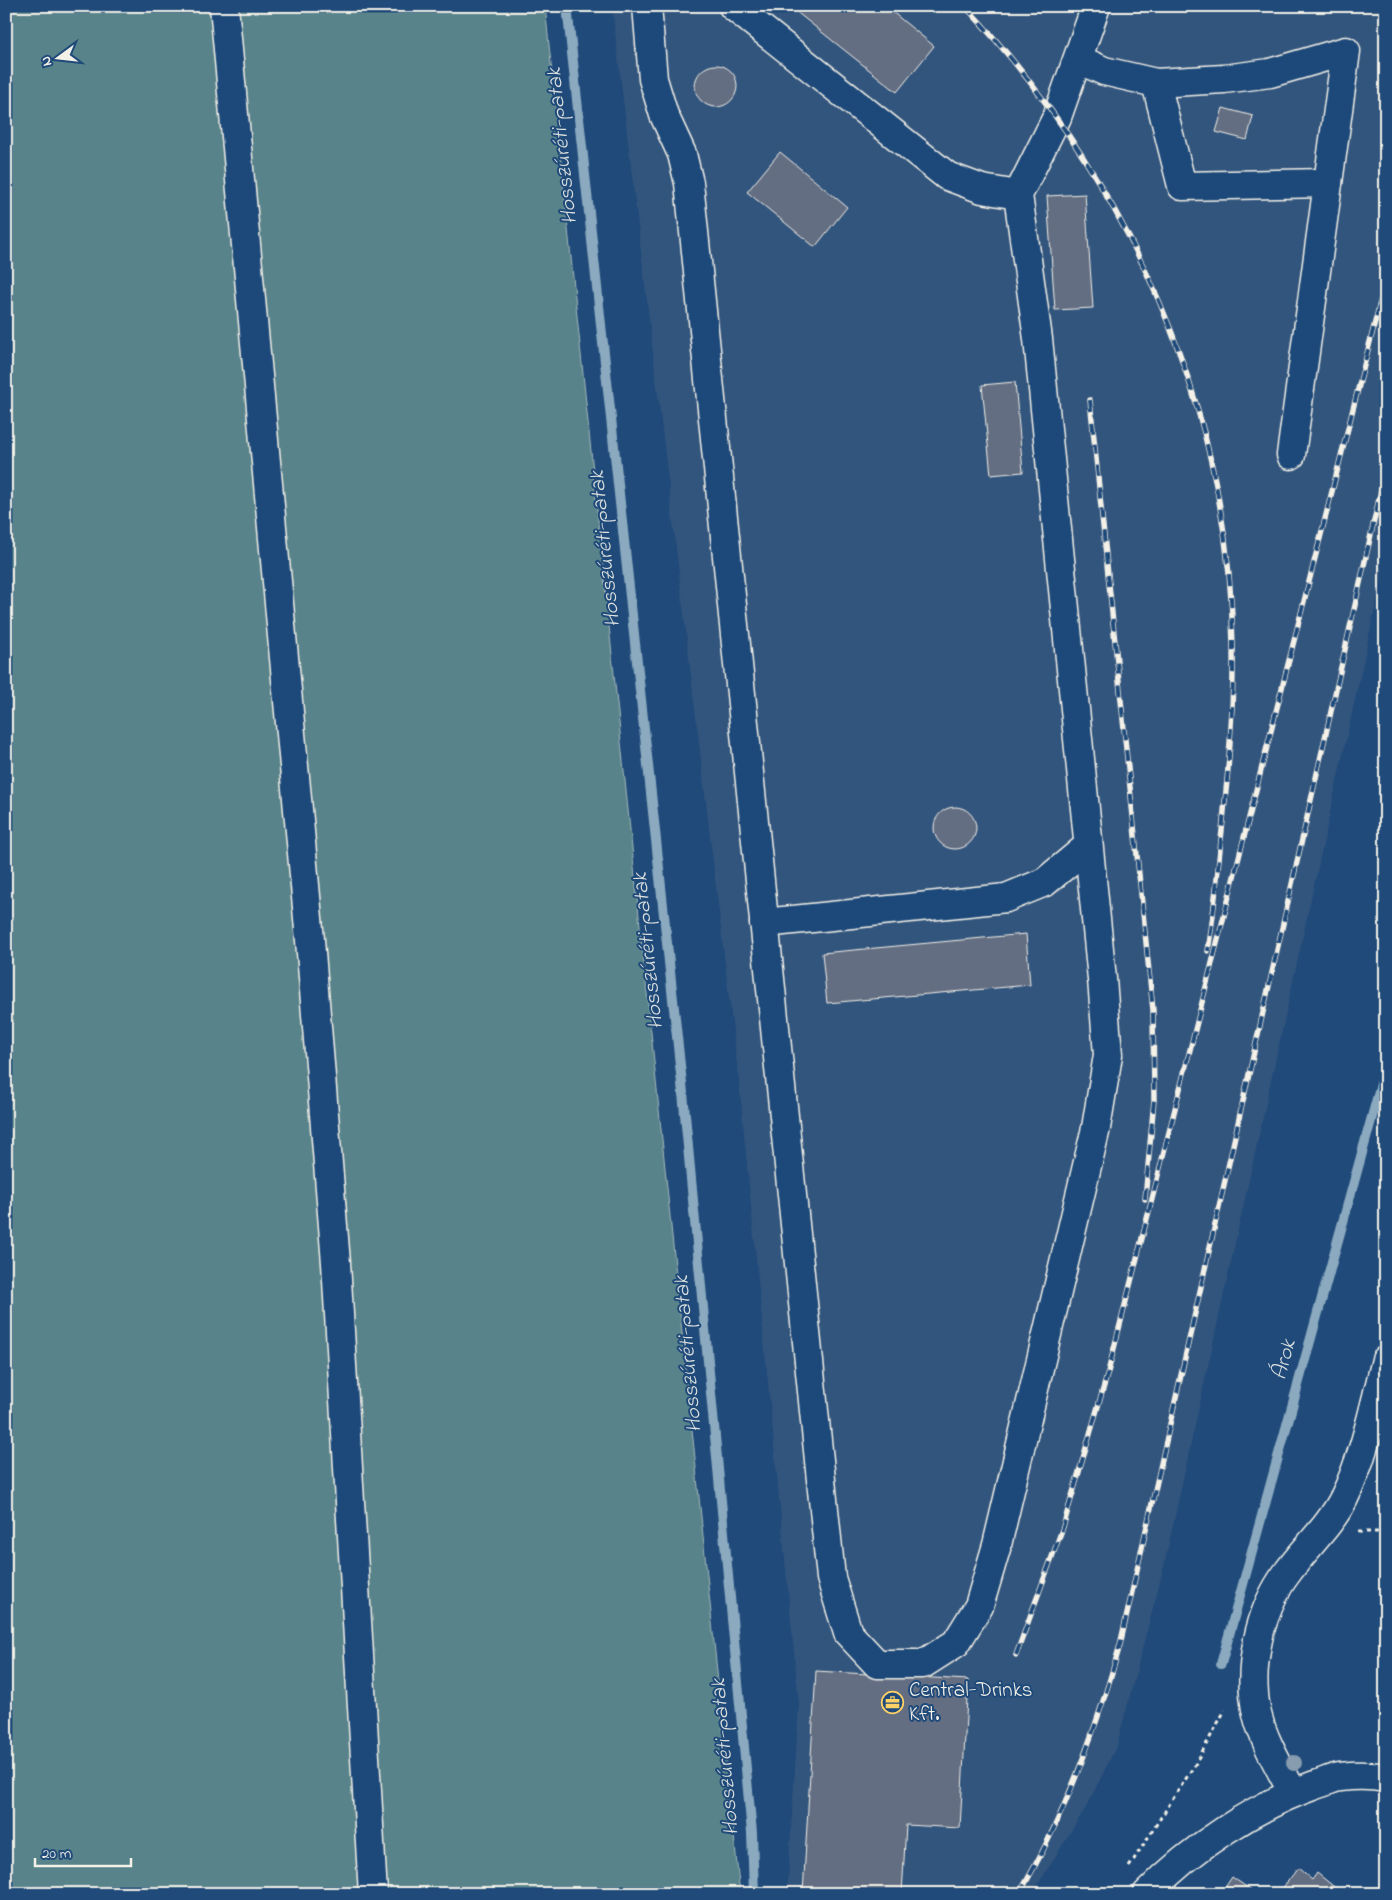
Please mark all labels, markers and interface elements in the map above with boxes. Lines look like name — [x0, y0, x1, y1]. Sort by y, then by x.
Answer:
north arrow — [32, 32, 82, 82]
text: N — [36, 54, 58, 68]
water label: Hosszúréti-patak — [539, 65, 587, 226]
water label: Hosszúréti-patak — [582, 468, 630, 629]
water label: Hosszúréti-patak — [625, 870, 673, 1031]
water label: Hosszúréti-patak — [666, 1273, 712, 1434]
water label: Árok — [1264, 1335, 1306, 1384]
water label: Hosszúréti-patak — [703, 1676, 749, 1837]
place label: Central-Drinks Kft. — [909, 1676, 1033, 1730]
office icon: Central-Drinks Kft. — [881, 1691, 905, 1715]
scale bar — [35, 1835, 131, 1867]
text: 20 m — [42, 1843, 72, 1865]

